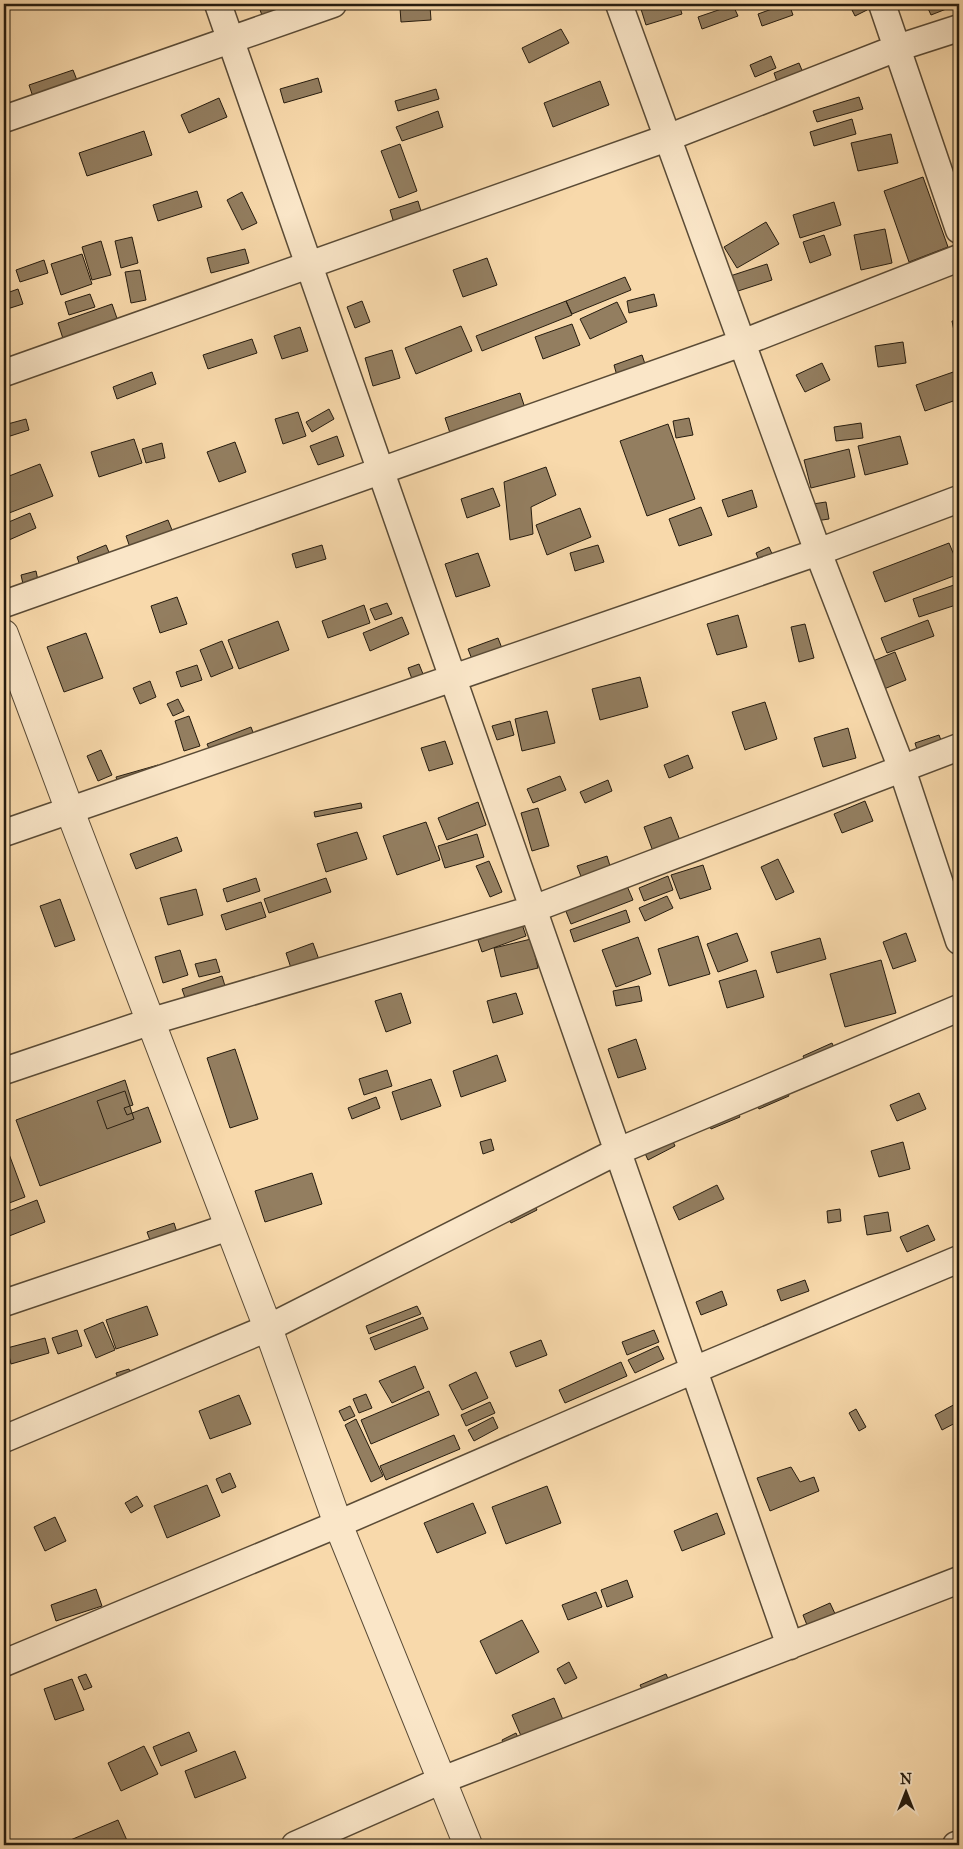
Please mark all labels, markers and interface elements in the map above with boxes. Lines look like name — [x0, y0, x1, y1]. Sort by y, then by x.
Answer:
north arrow — [880, 1766, 930, 1816]
text: N — [900, 1771, 912, 1788]

